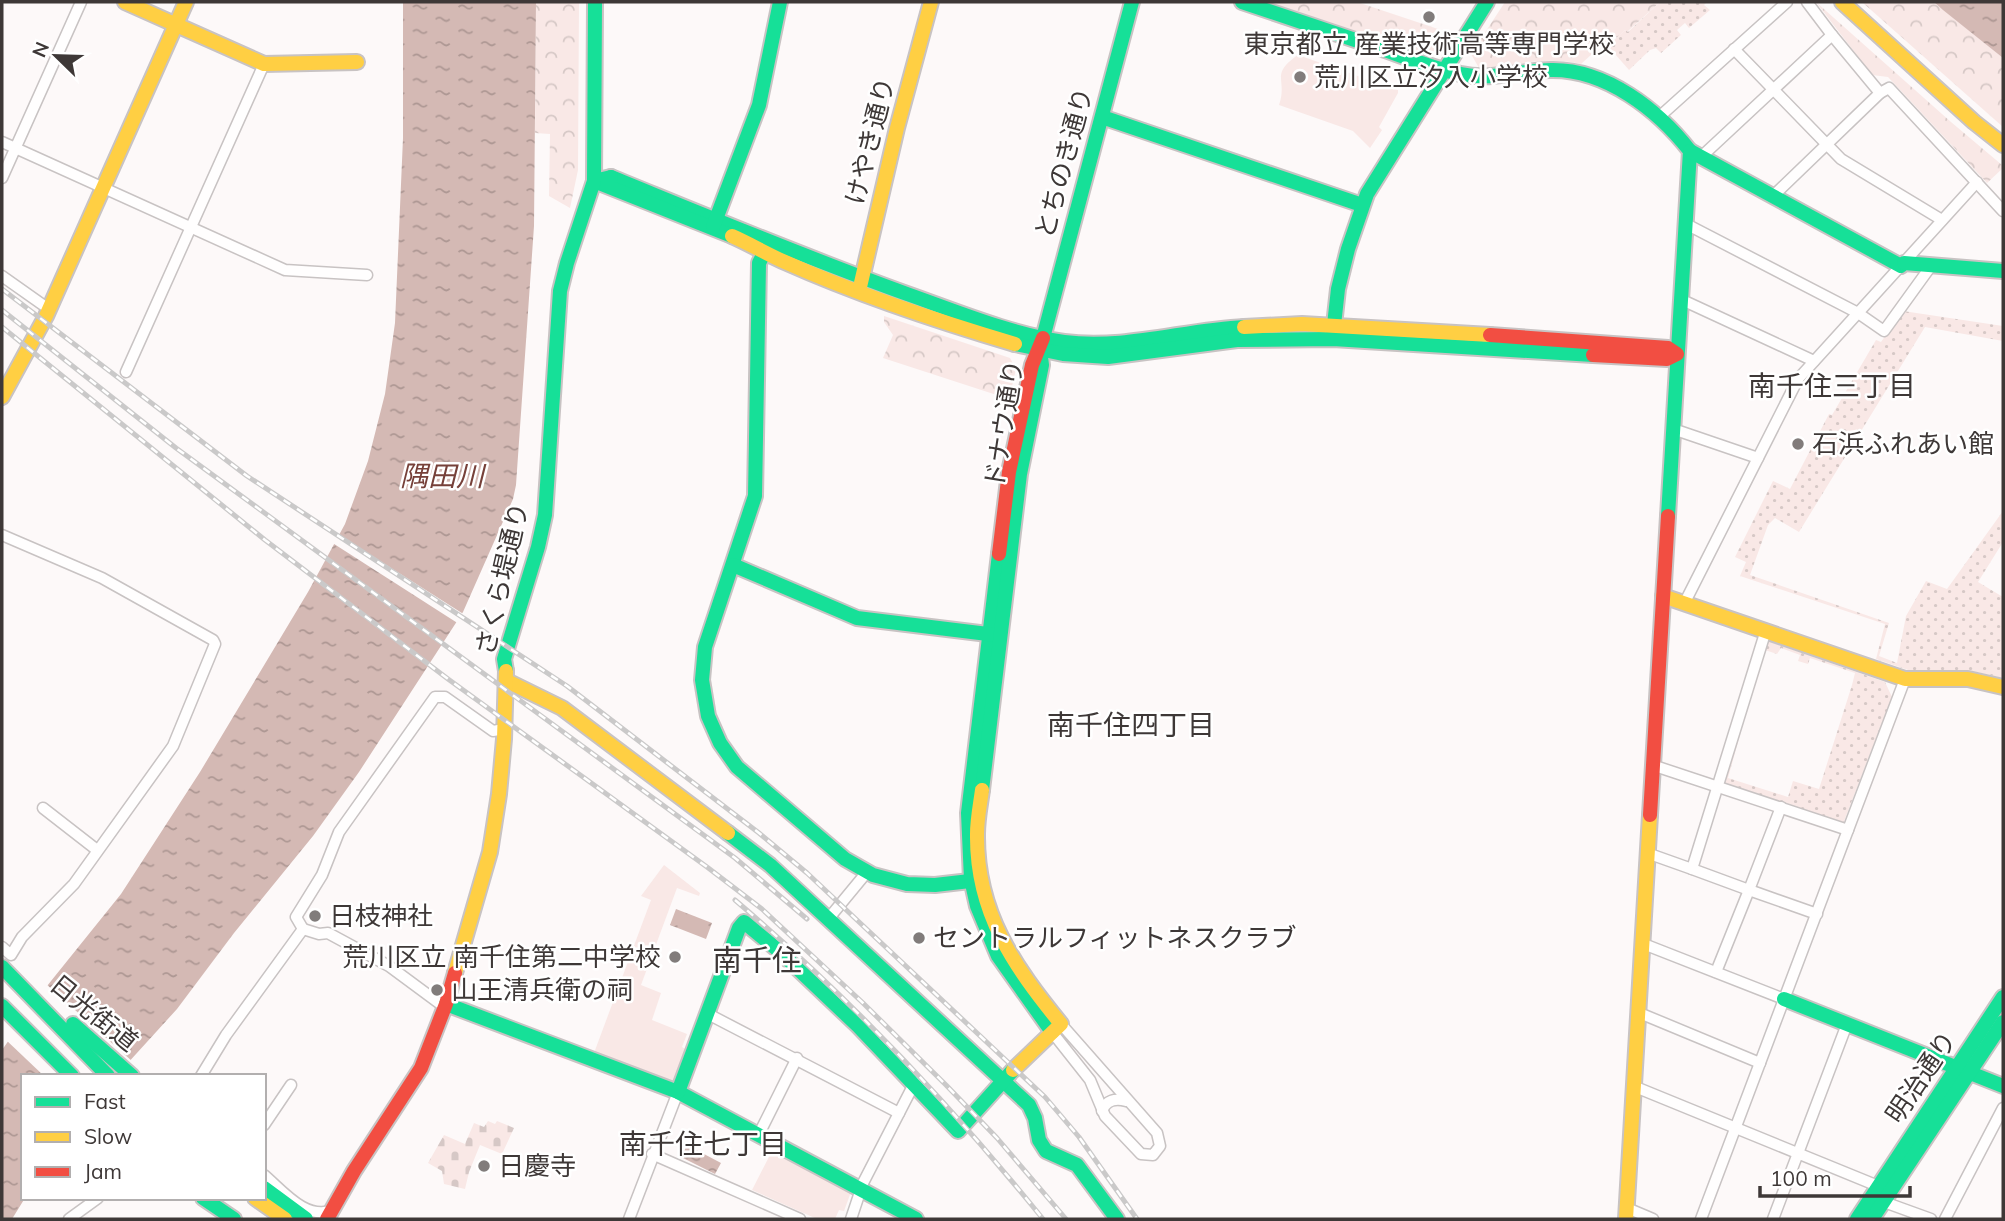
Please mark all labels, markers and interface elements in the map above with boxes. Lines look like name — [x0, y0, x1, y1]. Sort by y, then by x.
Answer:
marker: 東京都立 産業技術高等専門学校 — [1421, 9, 1437, 25]
north arrow — [21, 21, 91, 91]
place label: 東京都立 産業技術高等専門学校 — [1244, 27, 1614, 60]
text: N — [27, 38, 54, 61]
place label: 荒川区立汐入小学校 — [1314, 60, 1548, 93]
marker: 荒川区立汐入小学校 — [1292, 69, 1308, 85]
street label: けやき通り — [838, 74, 901, 208]
street label: とちのき通り — [1027, 84, 1100, 242]
street label: ドナウ通り — [977, 357, 1030, 491]
district label: 南千住三丁目 — [1748, 368, 1916, 403]
place label: 石浜ふれあい館 — [1812, 427, 1994, 460]
marker: 石浜ふれあい館 — [1790, 436, 1806, 452]
water label: 隅田川 — [400, 458, 487, 493]
street label: さくら堤通り — [468, 499, 535, 659]
district label: 南千住四丁目 — [1047, 707, 1215, 742]
place label: 日枝神社 — [329, 899, 433, 932]
marker: 日枝神社 — [307, 908, 323, 924]
place label: セントラルフィットネスクラブ — [933, 921, 1296, 954]
marker: セントラルフィットネスクラブ — [911, 930, 927, 946]
place label: 荒川区立 南千住第二中学校 — [342, 940, 661, 973]
district label: 南千住 — [712, 941, 802, 979]
marker: 荒川区立 南千住第二中学校 — [667, 949, 683, 965]
street label: 日光街道 — [44, 967, 145, 1058]
place label: 山王清兵衛の祠 — [451, 973, 633, 1006]
marker: 山王清兵衛の祠 — [429, 982, 445, 998]
street label: 明治通り — [1878, 1024, 1963, 1129]
legend — [21, 1074, 266, 1200]
text: Fast — [84, 1088, 126, 1114]
text: Slow — [84, 1123, 132, 1149]
district label: 南千住七丁目 — [619, 1126, 787, 1161]
place label: 日慶寺 — [498, 1149, 576, 1182]
scale bar — [1760, 1154, 1910, 1198]
text: Jam — [84, 1158, 122, 1184]
marker: 日慶寺 — [476, 1158, 492, 1174]
text: 100 m — [1770, 1165, 1832, 1191]

